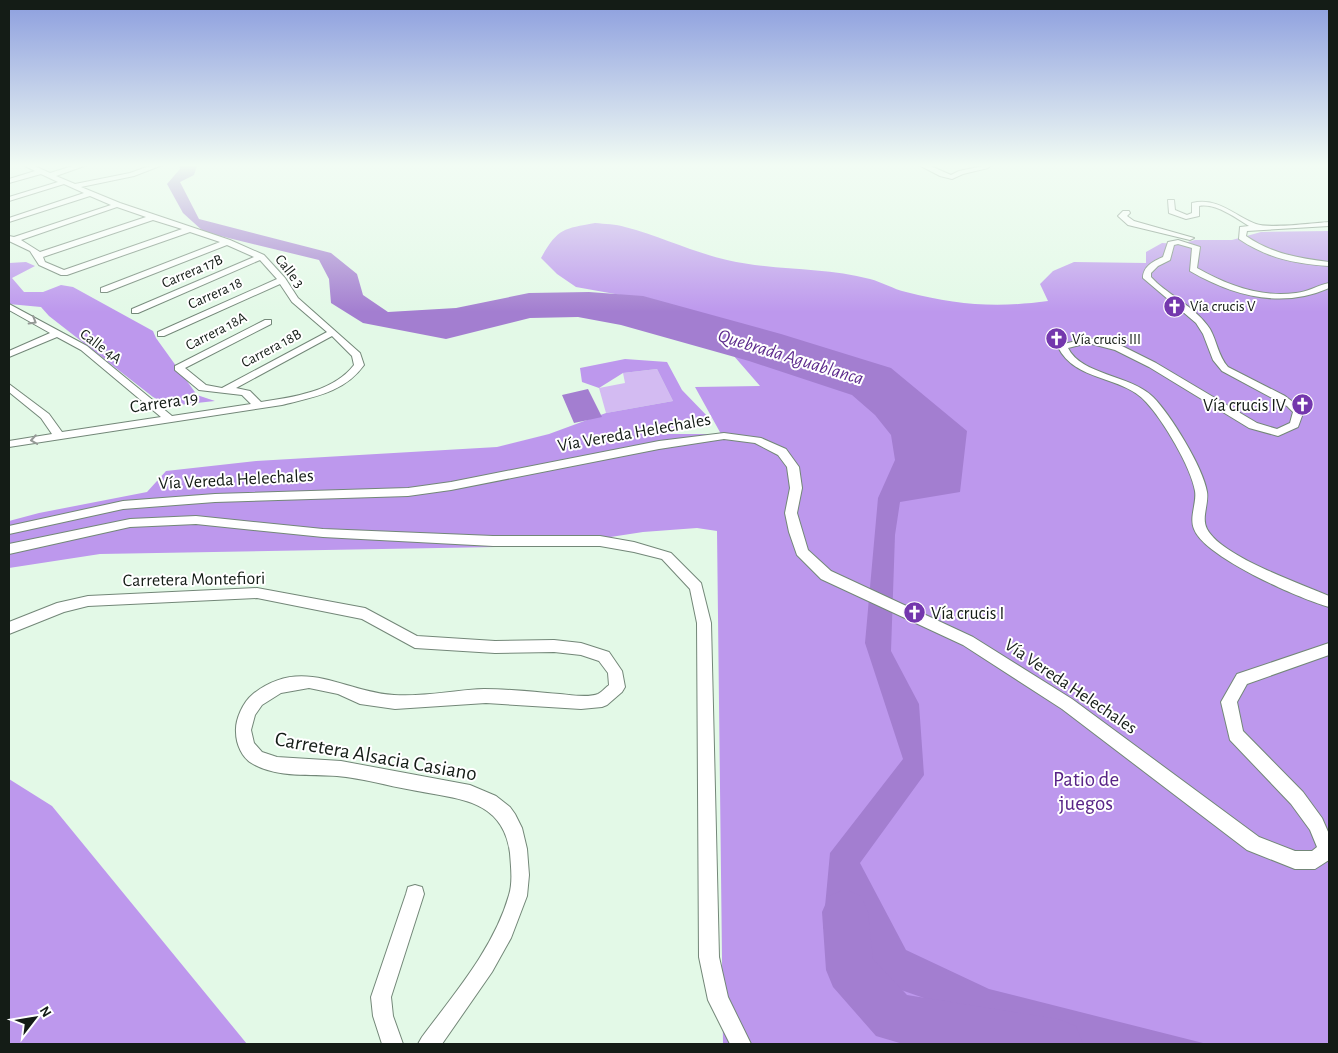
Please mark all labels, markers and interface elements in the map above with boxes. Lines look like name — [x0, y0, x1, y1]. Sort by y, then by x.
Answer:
street label: Carrera 17B — [159, 252, 225, 291]
street label: Calle 3 — [272, 252, 307, 291]
street label: Carrera 18 — [186, 275, 245, 312]
church icon: Vía crucis V — [1162, 294, 1186, 318]
place label: Vía crucis V — [1190, 299, 1256, 314]
street label: Carrera 18A — [183, 310, 249, 353]
one-way arrow — [28, 314, 37, 324]
street label: Calle 4A — [77, 326, 124, 367]
street label: Carrera 18B — [239, 326, 304, 370]
water label: Quebrada Aguablanca — [716, 326, 866, 389]
church icon: Vía crucis III — [1044, 327, 1068, 351]
place label: Vía crucis III — [1072, 332, 1141, 347]
street label: Carrera 19 — [129, 389, 200, 417]
church icon: Vía crucis IV — [1290, 393, 1314, 417]
place label: Vía crucis IV — [1203, 397, 1287, 415]
street label: Vía Vereda Helechales — [556, 411, 712, 455]
one-way arrow — [29, 434, 37, 445]
street label: Vía Vereda Helechales — [158, 467, 314, 493]
street label: Carretera Montefiori — [123, 570, 265, 590]
church icon: Vía crucis I — [903, 601, 927, 625]
place label: Vía crucis I — [931, 605, 1004, 623]
street label: Vía Vereda Helechales — [1001, 636, 1140, 738]
street label: Carretera Alsacia Casiano — [273, 728, 479, 785]
park label: Patio de juegos — [1053, 769, 1119, 814]
north arrow — [10, 993, 60, 1043]
text: N — [37, 1004, 54, 1020]

